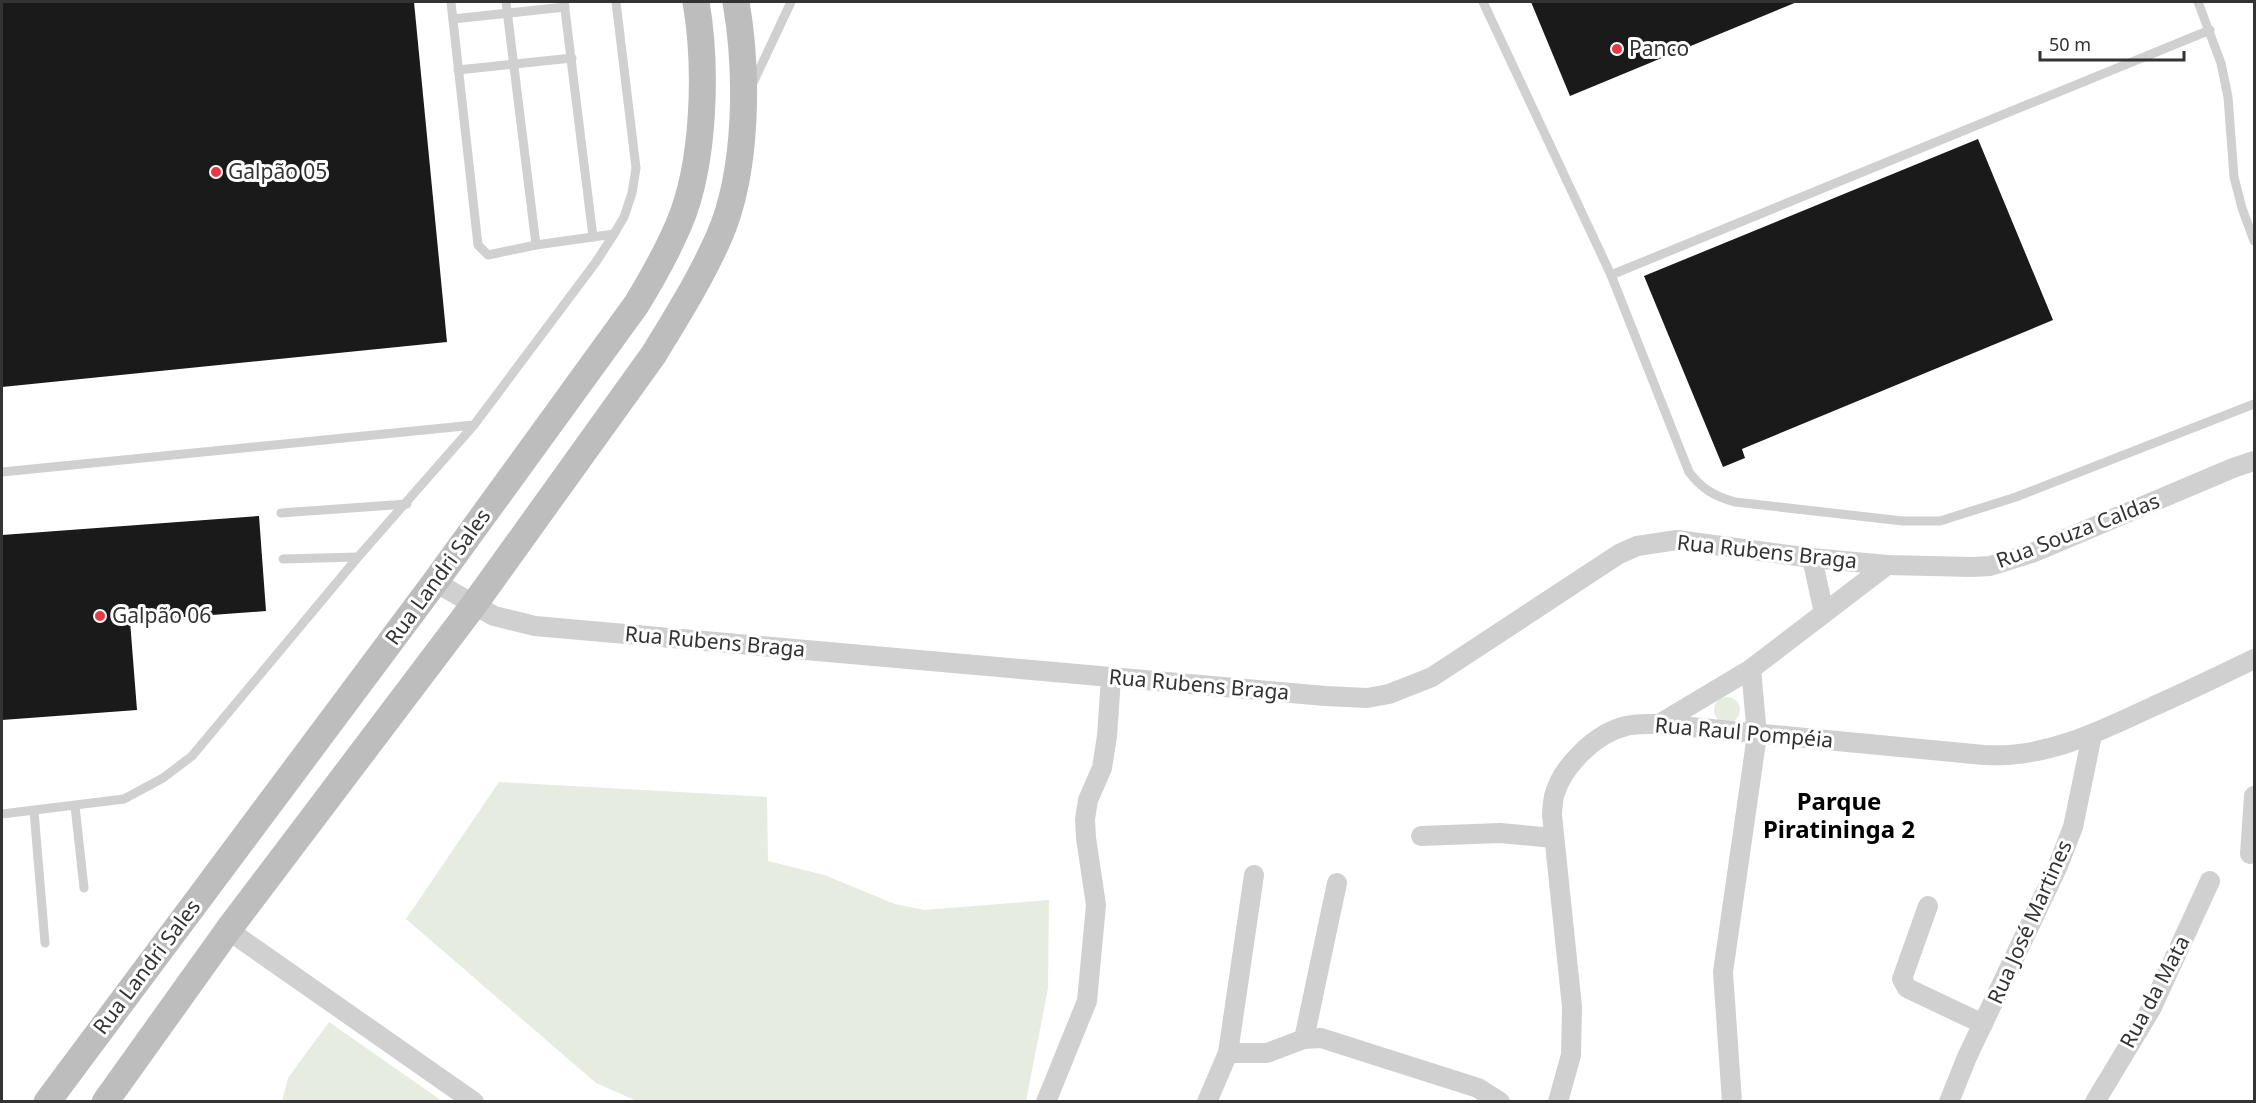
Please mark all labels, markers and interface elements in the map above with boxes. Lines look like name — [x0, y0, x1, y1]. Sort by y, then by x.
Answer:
scale bar — [2040, 24, 2184, 62]
text: 50 m — [2049, 32, 2091, 56]
place label: Panco — [1629, 34, 1689, 62]
marker: Panco — [1610, 42, 1624, 56]
place label: Galpão 05 — [228, 157, 327, 185]
marker: Galpão 05 — [209, 165, 223, 179]
street label: Rua Souza Caldas — [1992, 486, 2163, 574]
street label: Rua Landri Sales — [378, 503, 496, 650]
street label: Rua Rubens Braga — [1676, 528, 1859, 574]
place label: Galpão 06 — [112, 601, 211, 629]
marker: Galpão 06 — [93, 609, 107, 623]
street label: Rua Rubens Braga — [624, 619, 806, 663]
street label: Rua Rubens Braga — [1108, 662, 1290, 706]
street label: Rua Raul Pompéia — [1654, 710, 1834, 754]
district label: Parque Piratininga 2 — [1763, 784, 1915, 845]
street label: Rua José Martines — [1980, 835, 2078, 1008]
street label: Rua Landri Sales — [86, 893, 206, 1040]
street label: Rua da Mata — [2113, 930, 2196, 1053]

